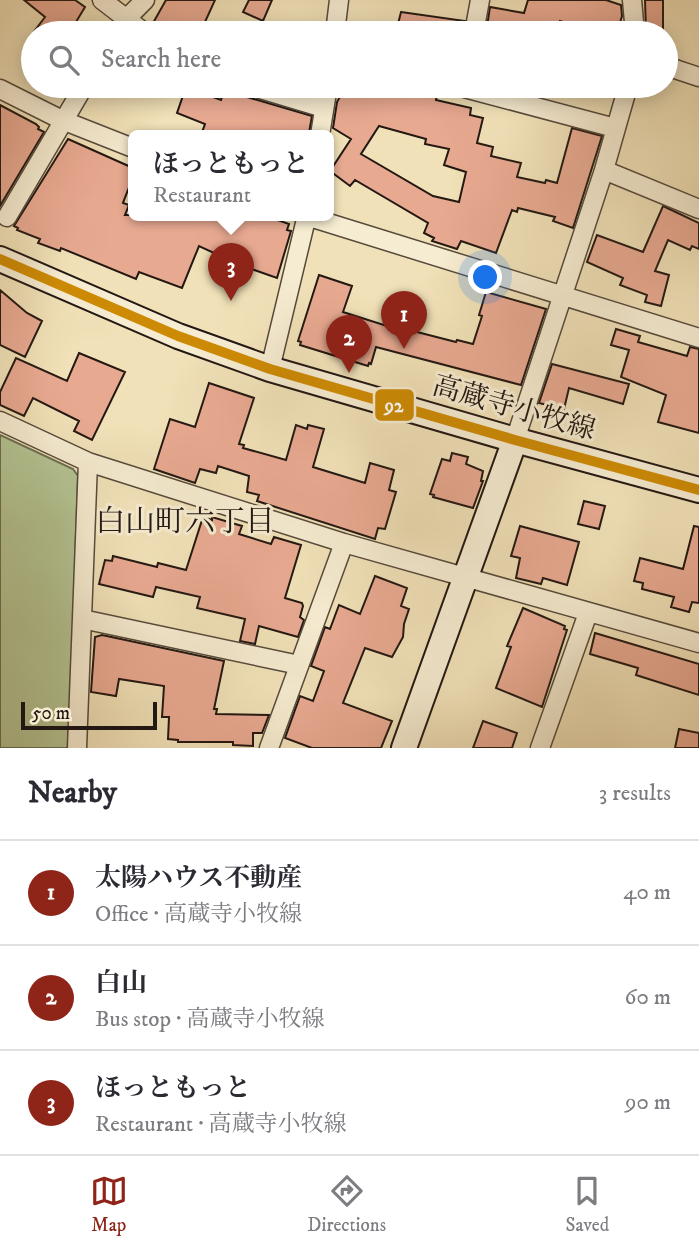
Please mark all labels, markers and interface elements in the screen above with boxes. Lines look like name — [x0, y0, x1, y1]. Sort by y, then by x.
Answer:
search box — [21, 21, 678, 98]
icon: search — [45, 41, 83, 79]
text: Search here — [101, 43, 221, 76]
popup — [128, 130, 334, 221]
text: ほっともっと — [153, 148, 309, 181]
text: Restaurant — [153, 181, 251, 210]
pin: 3 — [208, 243, 254, 301]
your location — [468, 260, 502, 294]
pin: 1 — [381, 291, 427, 349]
pin: 2 — [326, 315, 372, 373]
street label: 高蔵寺小牧線 — [428, 368, 600, 448]
line badge: 92 — [374, 388, 415, 422]
text: 92 — [383, 395, 404, 418]
district label: 白山町六丁目 — [95, 504, 275, 541]
scale bar — [21, 699, 158, 731]
text: 50 m — [32, 702, 70, 725]
text: Nearby — [28, 775, 117, 812]
text: 3 results — [599, 779, 671, 808]
text: 太陽ハウス不動産 — [95, 862, 302, 895]
text: 1 — [47, 878, 55, 907]
text: 40 m — [623, 878, 671, 907]
text: Office · 高蔵寺小牧線 — [95, 900, 302, 929]
text: 白山 — [95, 967, 147, 1000]
text: 2 — [45, 983, 57, 1012]
text: 60 m — [624, 983, 671, 1012]
text: Bus stop · 高蔵寺小牧線 — [95, 1005, 324, 1034]
text: ほっともっと — [95, 1072, 251, 1105]
text: 3 — [47, 1088, 55, 1117]
text: 90 m — [625, 1088, 671, 1117]
text: Restaurant · 高蔵寺小牧線 — [95, 1110, 347, 1139]
tab: Map — [90, 1172, 128, 1237]
tab: Directions — [307, 1172, 386, 1237]
tab: Saved — [566, 1172, 609, 1237]

